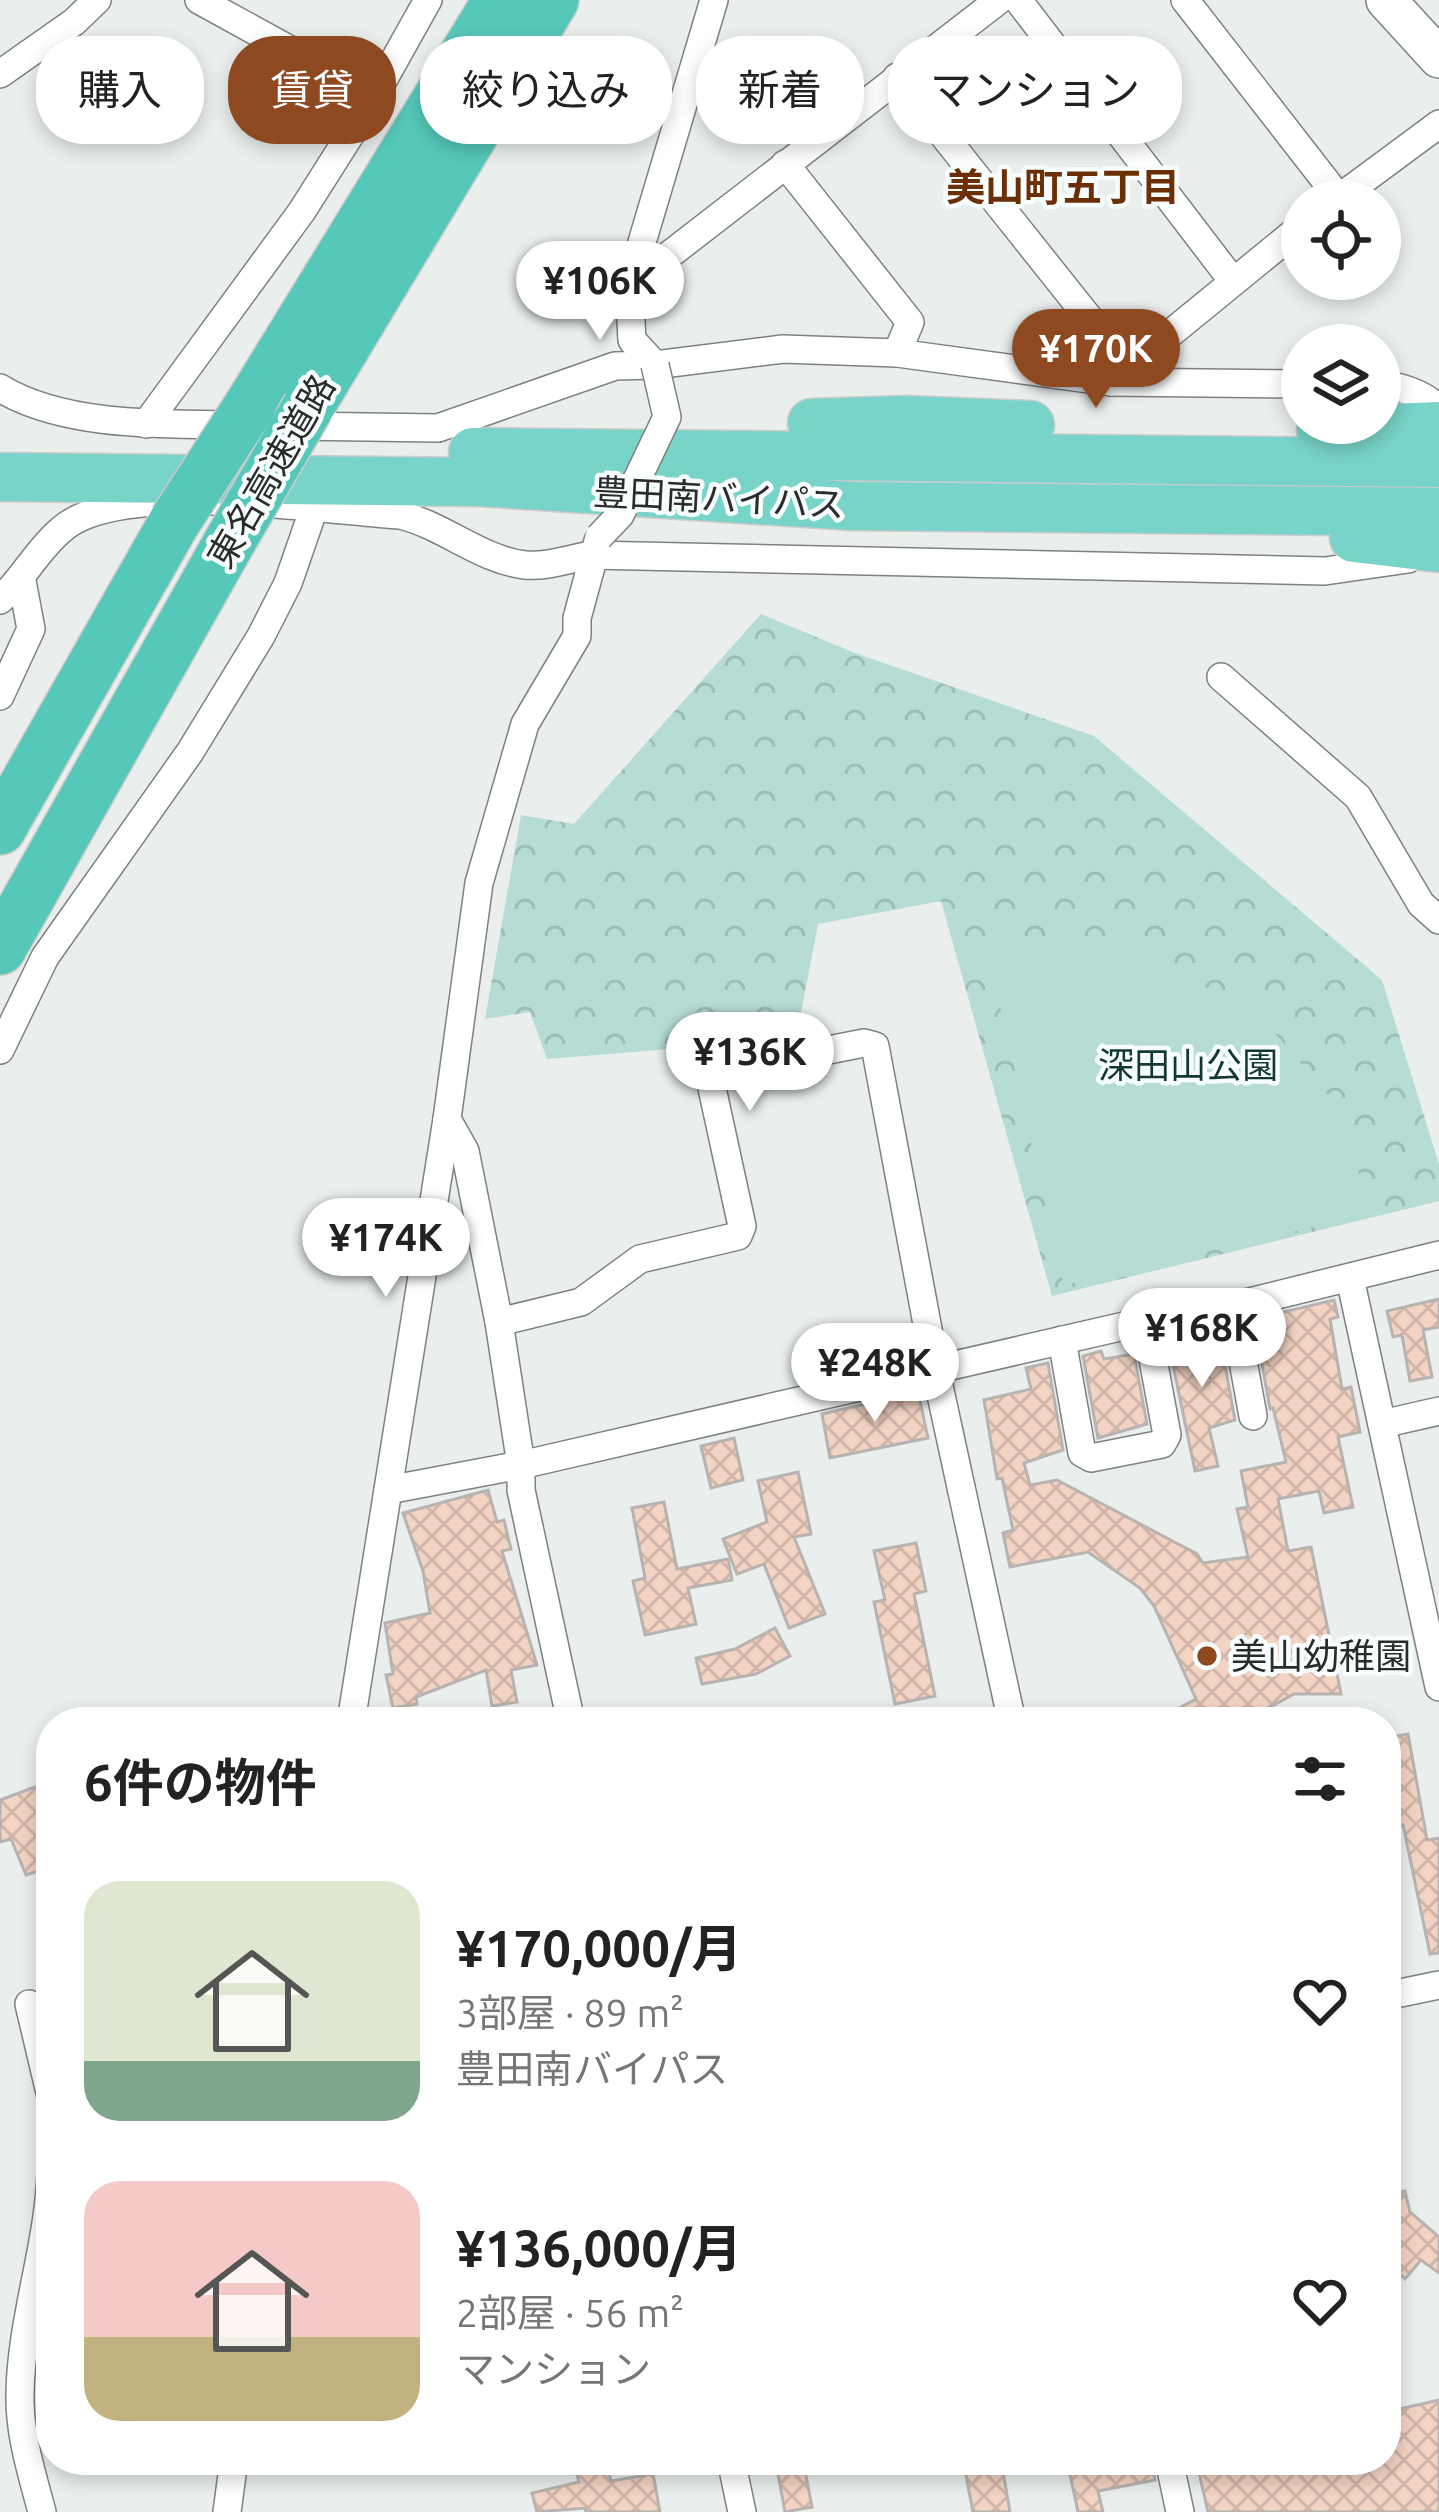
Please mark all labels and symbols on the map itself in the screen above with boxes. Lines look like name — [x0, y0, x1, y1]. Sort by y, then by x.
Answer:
district label: 美山町五丁目 — [946, 165, 1180, 208]
pin: ¥106K — [516, 241, 684, 343]
pin: ¥170K — [1012, 309, 1180, 411]
street label: 東名高速道路 — [199, 367, 342, 575]
street label: 豊田南バイパス — [592, 470, 846, 525]
pin: ¥136K — [666, 1012, 834, 1114]
park label: 深田山公園 — [1098, 1044, 1278, 1085]
pin: ¥174K — [302, 1198, 470, 1300]
pin: ¥168K — [1118, 1288, 1286, 1390]
pin: ¥248K — [791, 1323, 959, 1425]
place label: 美山幼稚園 — [1231, 1635, 1411, 1676]
marker: 美山幼稚園 — [1194, 1643, 1220, 1669]

